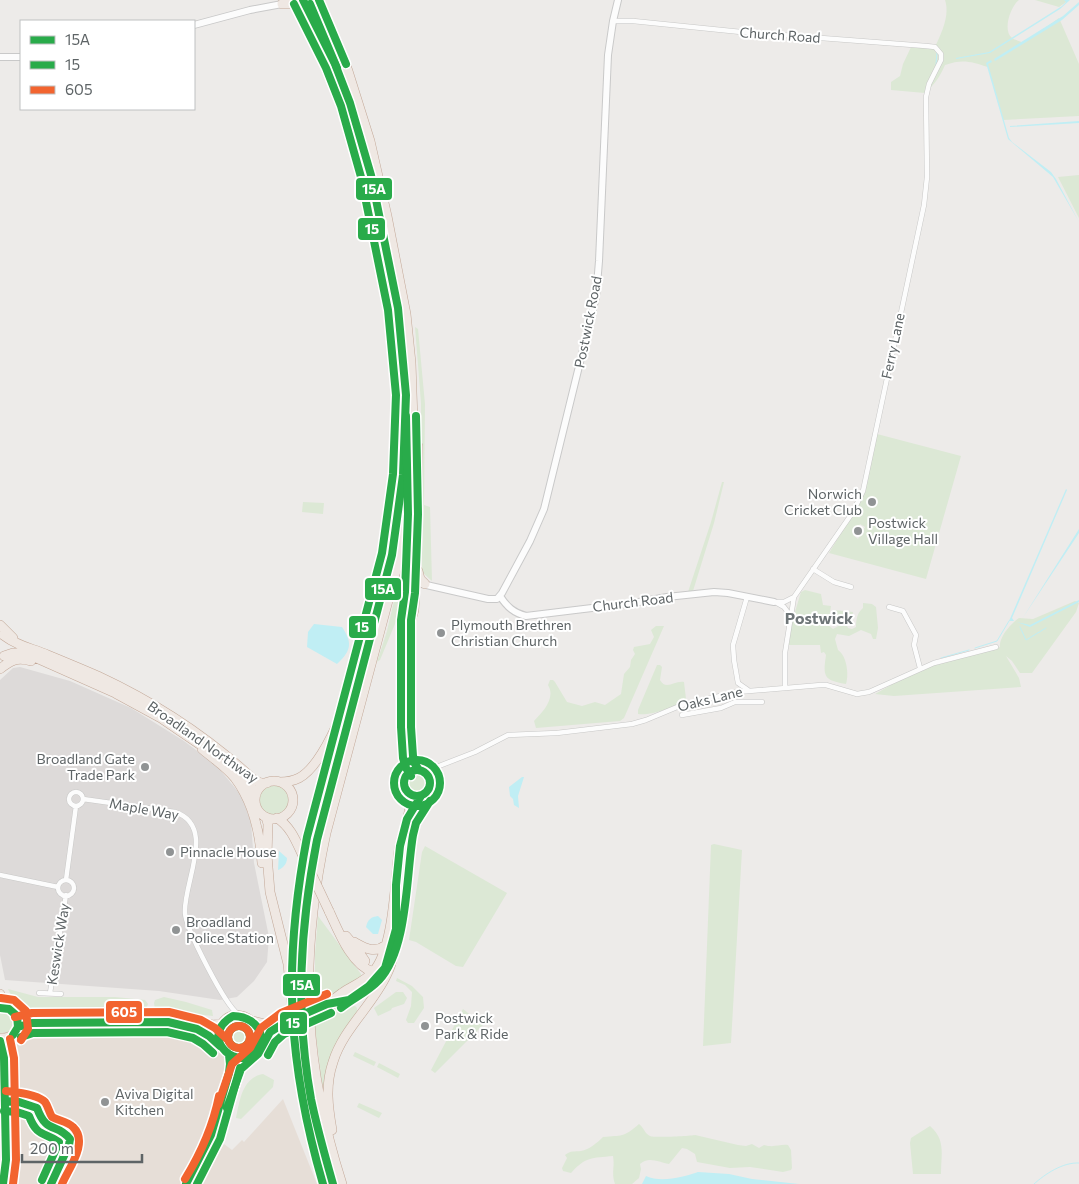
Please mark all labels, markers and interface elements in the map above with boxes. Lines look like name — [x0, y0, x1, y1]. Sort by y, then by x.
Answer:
legend — [20, 20, 195, 110]
street label: Church Road — [739, 23, 821, 46]
text: 15A — [65, 30, 90, 48]
text: 15 — [65, 55, 80, 73]
text: 605 — [65, 80, 93, 98]
line badge: 15A — [355, 177, 393, 201]
text: 15A — [362, 180, 386, 197]
line badge: 15 — [357, 217, 386, 241]
text: 15 — [365, 220, 379, 237]
street label: Postwick Road — [570, 274, 605, 369]
street label: Ferry Lane — [877, 311, 908, 380]
place label: Norwich Cricket Club — [784, 485, 862, 518]
marker: Norwich Cricket Club — [866, 496, 878, 508]
place label: Postwick Village Hall — [868, 514, 938, 547]
marker: Postwick Village Hall — [852, 525, 864, 537]
line badge: 15A — [364, 577, 402, 601]
text: 15A — [371, 580, 395, 597]
street label: Church Road — [592, 588, 674, 615]
district label: Postwick — [785, 608, 854, 627]
line badge: 15 — [348, 615, 377, 639]
place label: Plymouth Brethren Christian Church — [451, 616, 572, 649]
text: 15 — [355, 618, 369, 635]
marker: Plymouth Brethren Christian Church — [435, 627, 447, 639]
street label: Oaks Lane — [676, 682, 744, 715]
street label: Broadland Northway — [145, 697, 262, 786]
place label: Broadland Gate Trade Park — [37, 750, 135, 783]
marker: Broadland Gate Trade Park — [139, 761, 151, 773]
street label: Maple Way — [108, 794, 180, 823]
place label: Pinnacle House — [180, 843, 277, 860]
marker: Pinnacle House — [164, 846, 176, 858]
street label: Keswick Way — [43, 902, 72, 986]
place label: Broadland Police Station — [186, 913, 274, 946]
marker: Broadland Police Station — [170, 924, 182, 936]
line badge: 15A — [282, 973, 321, 997]
text: 15A — [290, 976, 314, 993]
line badge: 605 — [105, 1000, 143, 1024]
text: 605 — [111, 1003, 137, 1020]
place label: Postwick Park & Ride — [435, 1009, 508, 1042]
line badge: 15 — [279, 1011, 308, 1035]
text: 15 — [286, 1014, 300, 1031]
marker: Postwick Park & Ride — [419, 1020, 431, 1032]
place label: Aviva Digital Kitchen — [115, 1085, 194, 1118]
marker: Aviva Digital Kitchen — [99, 1096, 111, 1108]
scale bar — [22, 1132, 142, 1164]
text: 200 m — [30, 1139, 74, 1157]

